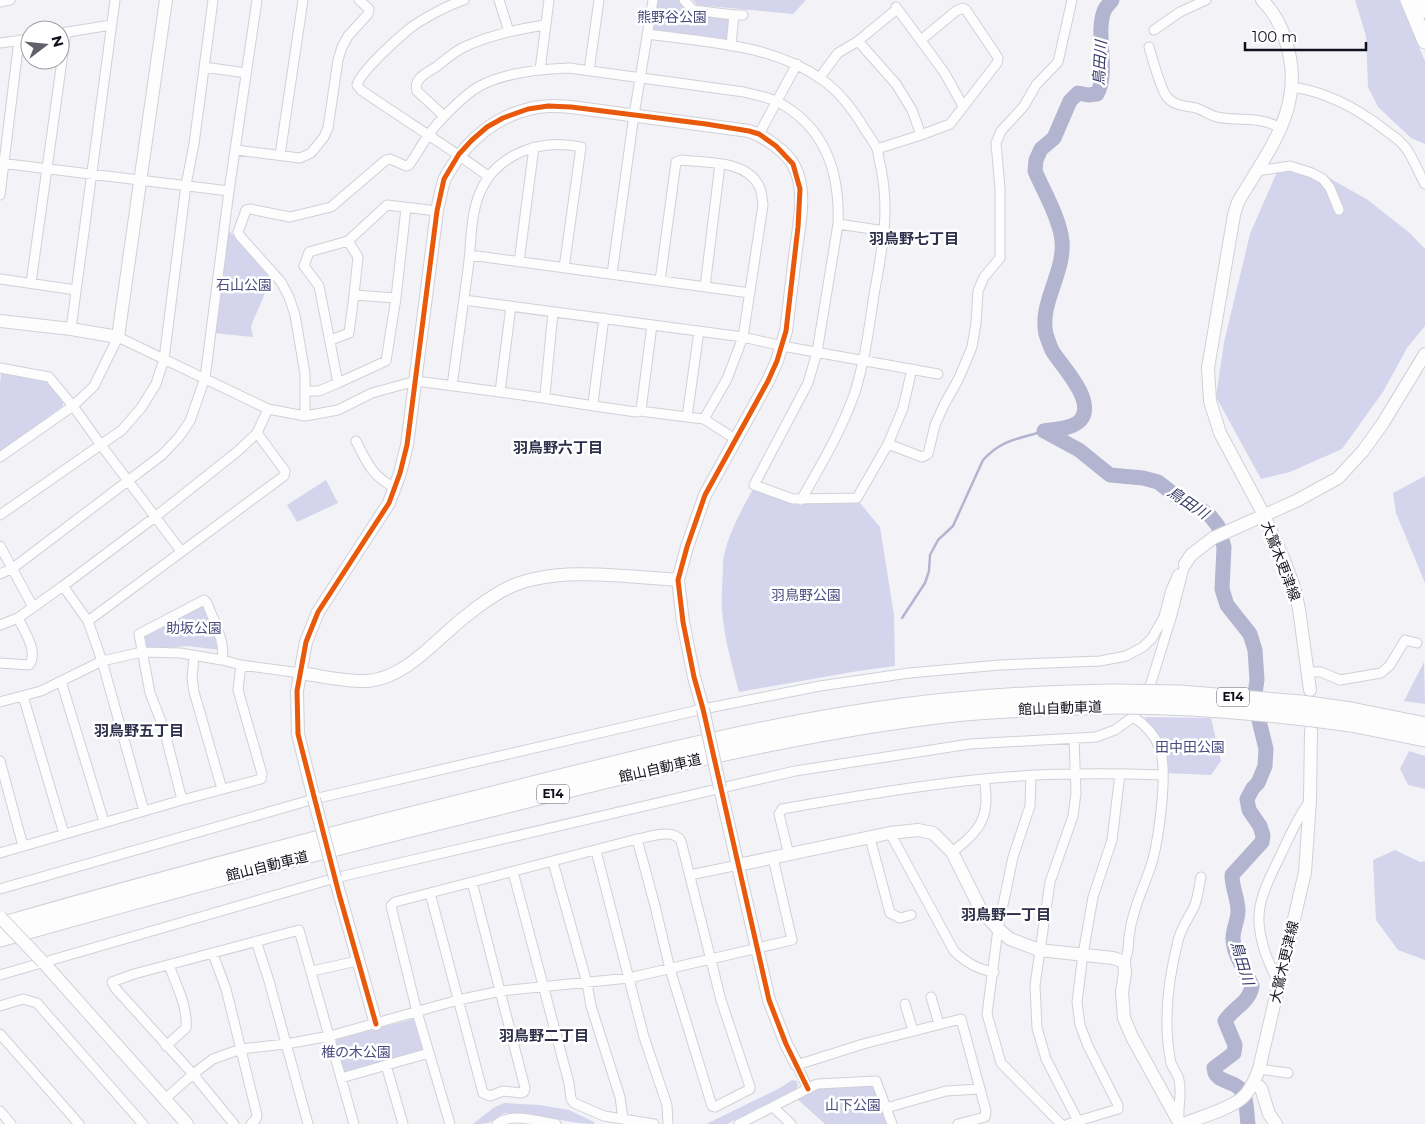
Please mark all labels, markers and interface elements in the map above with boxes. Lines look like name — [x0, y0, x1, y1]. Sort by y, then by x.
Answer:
park label: 熊野谷公園 — [637, 8, 707, 26]
north arrow — [20, 20, 70, 70]
scale bar — [1245, 20, 1366, 52]
text: 100 m — [1252, 27, 1297, 46]
text: N — [47, 33, 68, 49]
water label: 鳥田川 — [1089, 38, 1110, 86]
district label: 羽鳥野七丁目 — [869, 229, 959, 248]
park label: 石山公園 — [216, 276, 272, 294]
district label: 羽鳥野六丁目 — [513, 438, 603, 457]
water label: 鳥田川 — [1164, 482, 1214, 524]
street label: 大鷲木更津線 — [1258, 519, 1304, 603]
park label: 羽鳥野公園 — [771, 586, 841, 604]
park label: 助坂公園 — [166, 619, 222, 637]
road number: E14 — [1217, 688, 1249, 706]
street label: 館山自動車道 — [1018, 698, 1102, 718]
district label: 羽鳥野五丁目 — [94, 721, 184, 740]
park label: 田中田公園 — [1155, 738, 1225, 756]
street label: 館山自動車道 — [617, 750, 703, 786]
road number: E14 — [537, 784, 569, 804]
street label: 館山自動車道 — [224, 847, 310, 885]
district label: 羽鳥野一丁目 — [961, 905, 1051, 924]
street label: 大鷲木更津線 — [1266, 919, 1302, 1005]
water label: 鳥田川 — [1227, 939, 1259, 989]
district label: 羽鳥野二丁目 — [499, 1026, 589, 1045]
park label: 椎の木公園 — [321, 1043, 391, 1061]
park label: 山下公園 — [825, 1096, 881, 1114]

